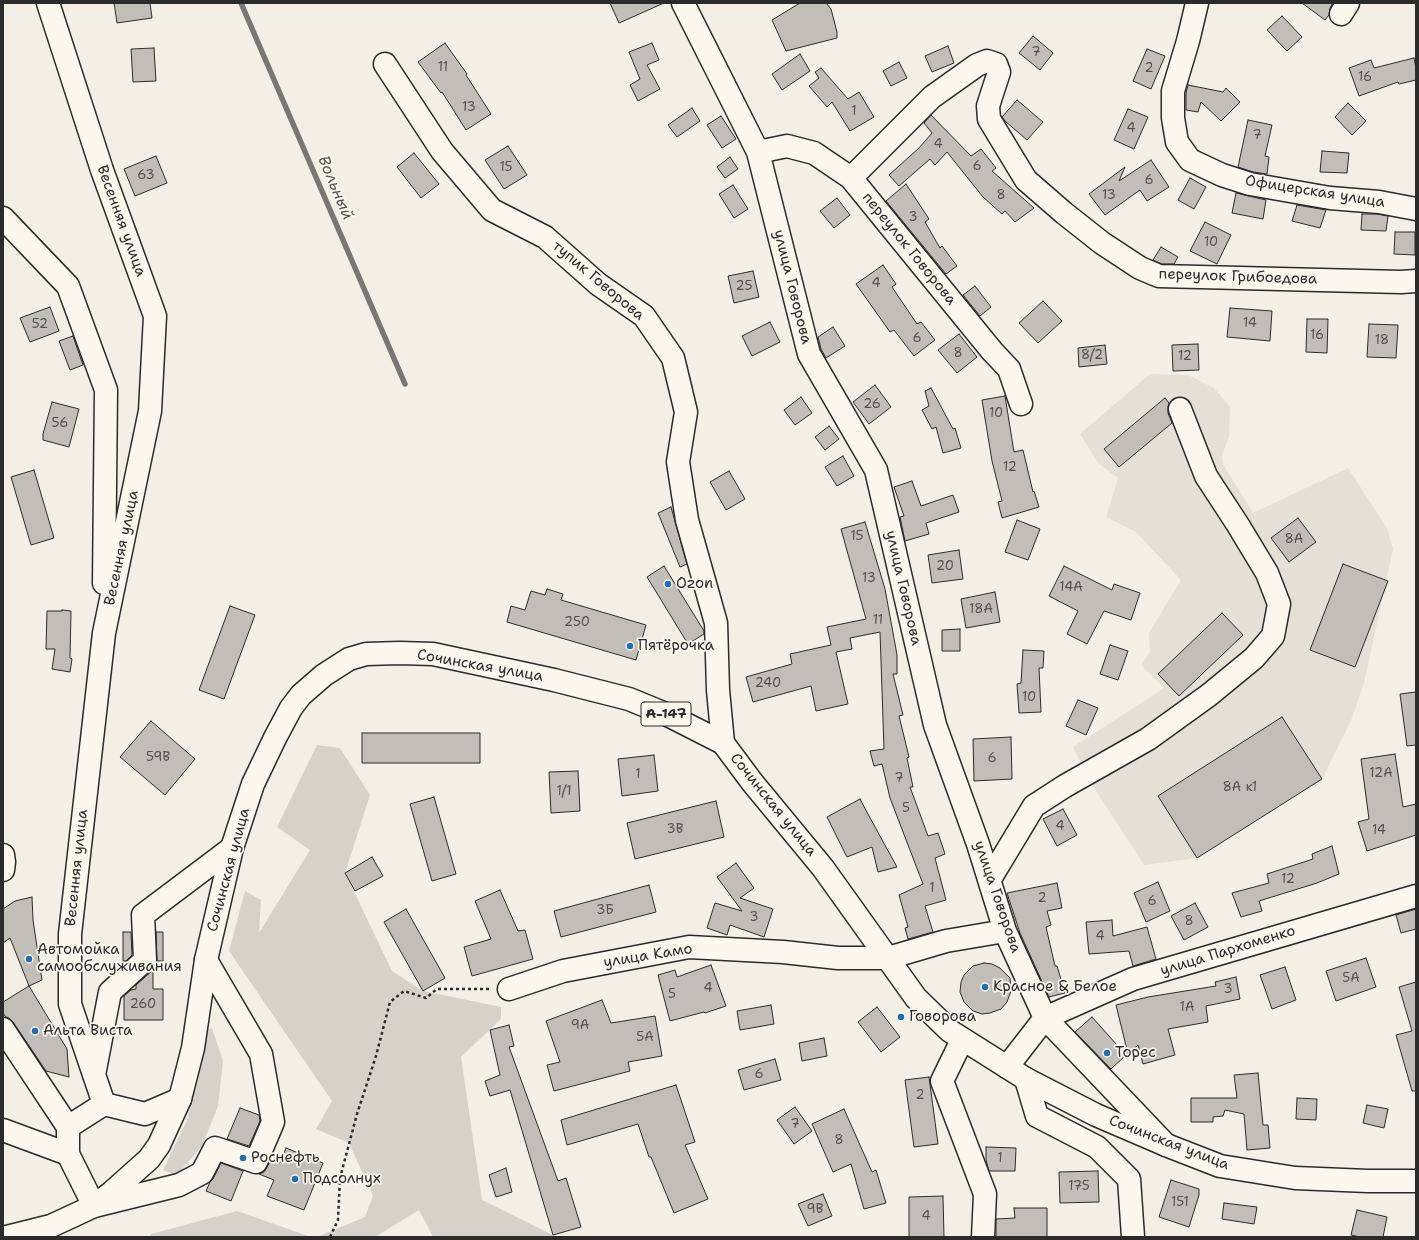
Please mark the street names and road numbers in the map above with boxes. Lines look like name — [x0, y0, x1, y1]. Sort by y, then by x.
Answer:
street label: Весенняя улица — [92, 163, 150, 279]
street label: Офицерская улица — [1244, 172, 1386, 212]
street label: переулок Говорова — [858, 189, 960, 309]
street label: улица Говорова — [769, 228, 815, 346]
street label: тупик Говорова — [548, 237, 648, 325]
street label: переулок Грибоедова — [1158, 265, 1318, 289]
street label: Весенняя улица — [101, 489, 143, 607]
street label: улица Говорова — [881, 529, 925, 647]
street label: Сочинская улица — [416, 646, 544, 686]
road number: А-147 — [641, 702, 691, 726]
street label: Сочинская улица — [726, 750, 820, 860]
street label: Сочинская улица — [204, 806, 254, 934]
street label: Весенняя улица — [62, 809, 92, 927]
street label: улица Говорова — [969, 839, 1025, 955]
street label: улица Пархоменко — [1158, 922, 1298, 980]
street label: улица Камо — [602, 940, 694, 972]
street label: Сочинская улица — [1106, 1112, 1232, 1174]

